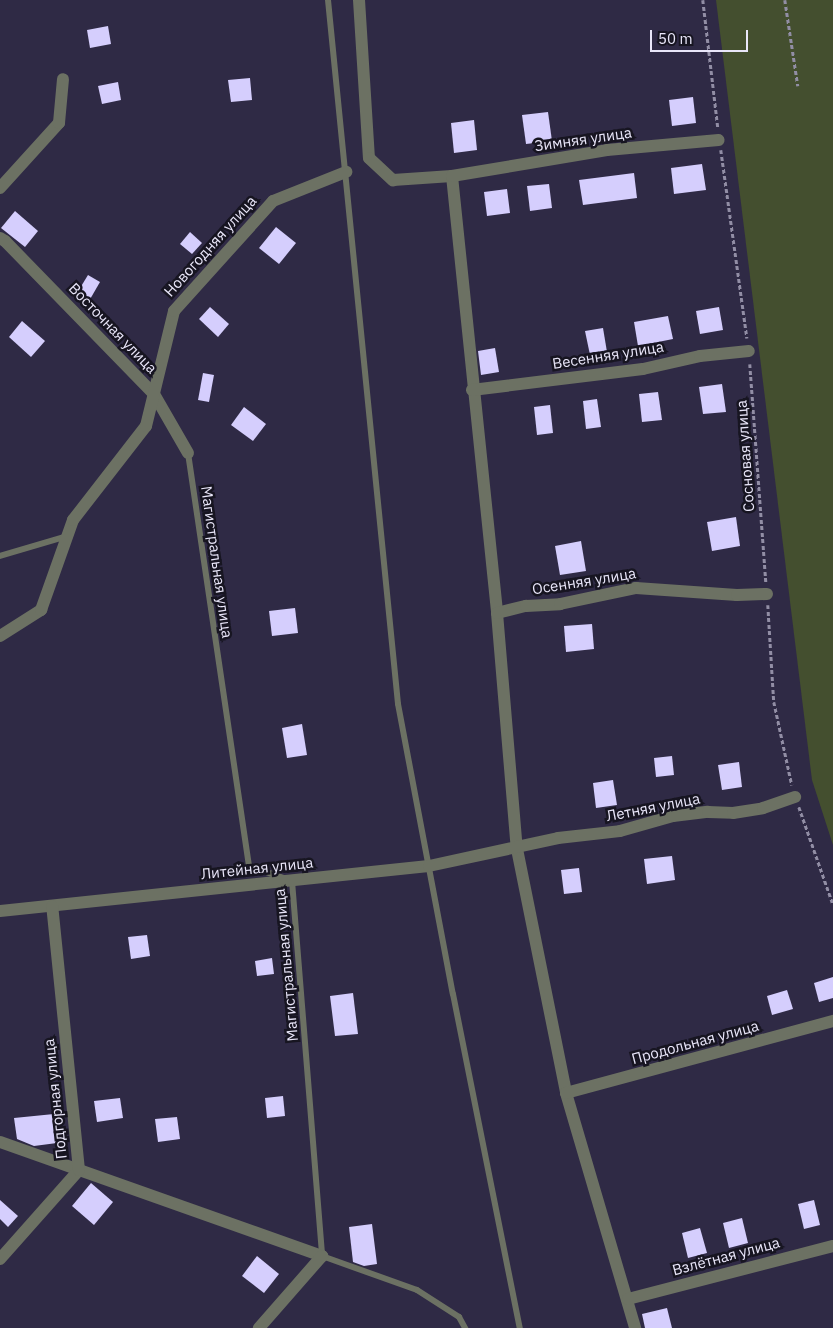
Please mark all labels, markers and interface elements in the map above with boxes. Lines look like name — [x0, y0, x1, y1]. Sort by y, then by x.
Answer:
scale bar — [653, 20, 750, 52]
text: 50 m — [658, 29, 693, 48]
street label: Зимняя улица — [533, 123, 633, 155]
street label: Новогодняя улица — [160, 192, 260, 300]
street label: Восточная улица — [65, 279, 161, 377]
street label: Весенняя улица — [551, 337, 665, 373]
street label: Сосновая улица — [732, 400, 758, 512]
street label: Магистральная улица — [197, 485, 237, 639]
street label: Осенняя улица — [531, 564, 637, 598]
street label: Летняя улица — [604, 789, 702, 825]
street label: Литейная улица — [200, 853, 314, 883]
street label: Магистральная улица — [270, 888, 302, 1042]
street label: Продольная улица — [629, 1016, 761, 1068]
street label: Подгорная улица — [40, 1038, 70, 1160]
street label: Взлётная улица — [670, 1233, 782, 1279]

